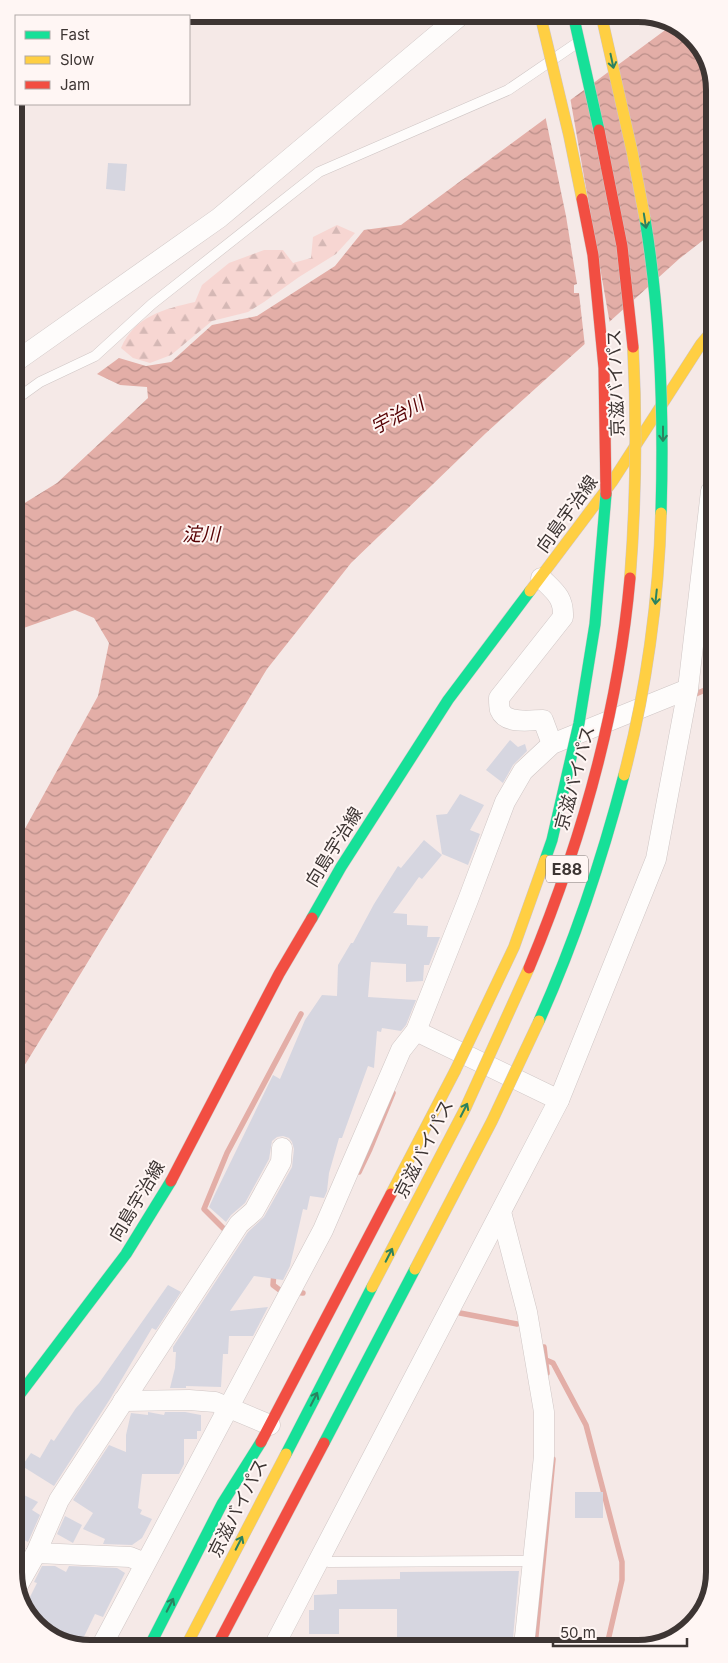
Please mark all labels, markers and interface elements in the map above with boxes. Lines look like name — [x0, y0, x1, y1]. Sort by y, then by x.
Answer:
legend — [15, 15, 190, 105]
text: Fast — [60, 25, 90, 44]
text: Slow — [60, 50, 94, 69]
one-way arrow — [608, 53, 617, 69]
text: Jam — [60, 75, 90, 94]
one-way arrow — [640, 212, 650, 228]
street label: 京滋バイパス — [603, 329, 628, 437]
water label: 宇治川 — [367, 391, 430, 439]
one-way arrow — [658, 426, 668, 442]
street label: 向島宇治線 — [532, 471, 602, 556]
water label: 淀川 — [182, 523, 222, 546]
one-way arrow — [651, 588, 661, 604]
street label: 京滋バイパス — [550, 723, 599, 833]
street label: 向島宇治線 — [301, 803, 366, 890]
road number: E88 — [546, 856, 588, 882]
street label: 京滋バイパス — [390, 1096, 457, 1201]
one-way arrow — [459, 1103, 469, 1118]
street label: 向島宇治線 — [104, 1157, 169, 1245]
one-way arrow — [384, 1247, 394, 1262]
one-way arrow — [310, 1392, 319, 1407]
street label: 京滋バイパス — [204, 1455, 271, 1560]
one-way arrow — [235, 1536, 244, 1551]
one-way arrow — [166, 1598, 175, 1613]
scale bar — [553, 1616, 687, 1648]
text: 50 m — [560, 1623, 596, 1642]

